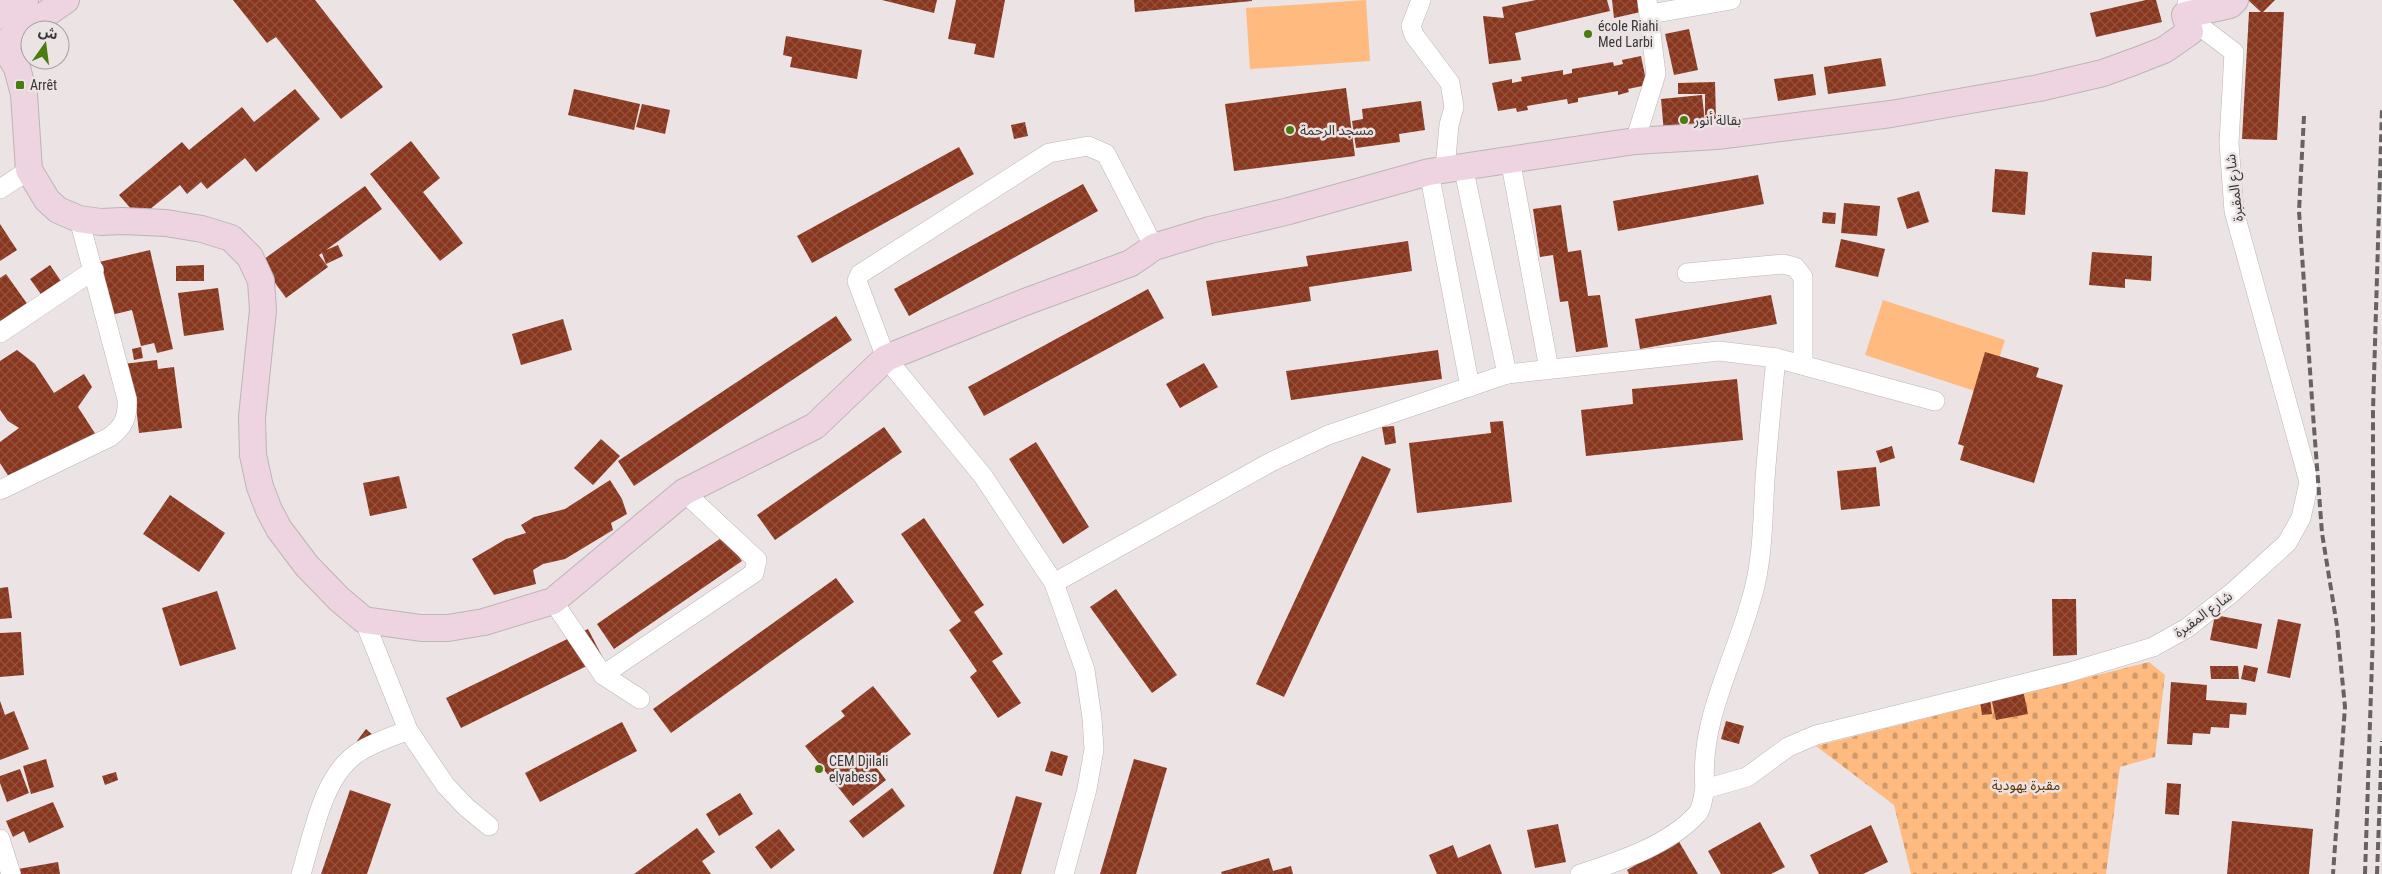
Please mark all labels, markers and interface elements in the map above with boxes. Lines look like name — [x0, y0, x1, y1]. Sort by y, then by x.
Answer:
place label: école Riahi Med Larbi — [1598, 18, 1658, 50]
north arrow — [20, 20, 70, 70]
text: ش — [37, 22, 59, 42]
marker: école Riahi Med Larbi — [1582, 28, 1594, 40]
place label: Arrêt — [30, 77, 57, 93]
marker: Arrêt — [14, 79, 26, 91]
place label: بقالة أنور — [1693, 111, 1741, 129]
marker: بقالة أنور — [1678, 114, 1690, 126]
place label: مسجد الرحمة — [1300, 122, 1374, 139]
marker: مسجد الرحمة — [1284, 124, 1296, 136]
street label: شارع المقبرة — [2222, 153, 2249, 223]
street label: شارع المقبرة — [2171, 588, 2237, 643]
place label: CEM Djilali elyabess — [829, 753, 888, 785]
marker: CEM Djilali elyabess — [813, 763, 825, 775]
park label: مقبرة يهودية — [1992, 777, 2060, 794]

